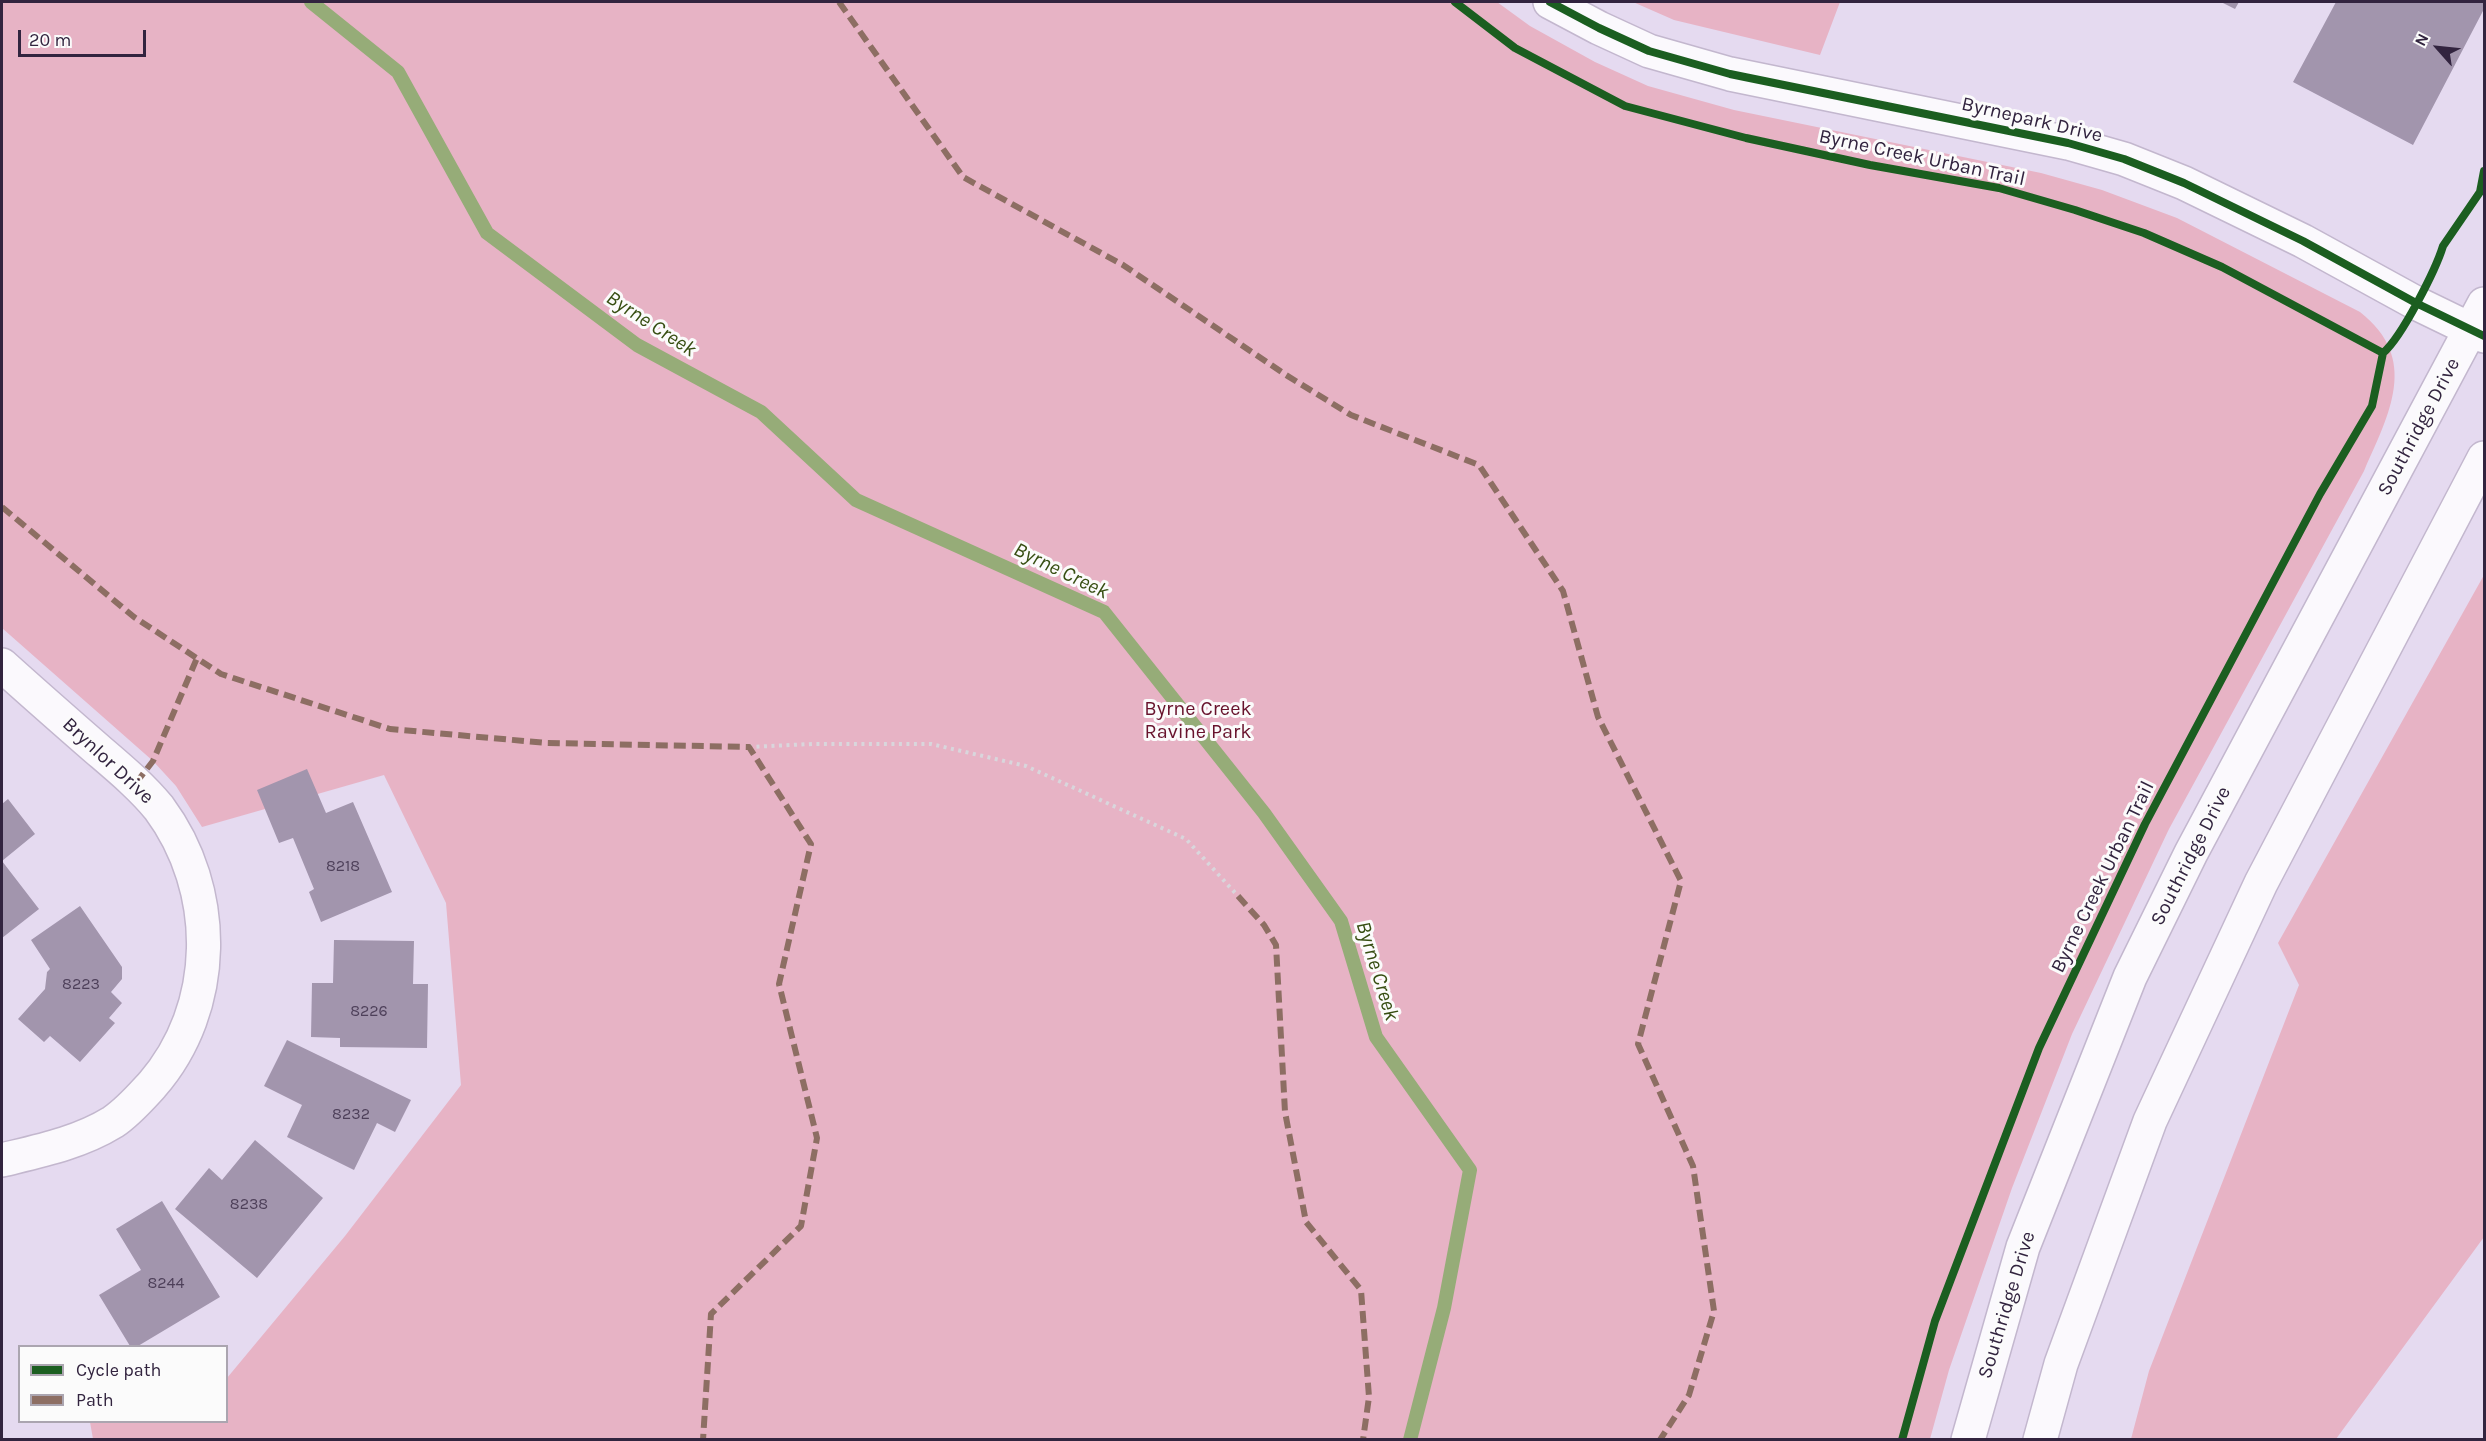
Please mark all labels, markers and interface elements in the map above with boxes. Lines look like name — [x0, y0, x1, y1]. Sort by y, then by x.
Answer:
scale bar — [21, 18, 148, 56]
north arrow — [2408, 18, 2468, 78]
text: 20 m — [29, 29, 71, 51]
text: N — [2410, 30, 2433, 49]
street label: Byrnepark Drive — [1959, 92, 2105, 148]
street label: Byrne Creek Urban Trail — [1817, 124, 2027, 192]
water label: Byrne Creek — [601, 285, 701, 363]
street label: Southridge Drive — [2373, 354, 2465, 500]
water label: Byrne Creek — [1009, 537, 1113, 605]
park label: Byrne Creek Ravine Park — [1144, 697, 1252, 744]
street label: Brynlor Drive — [57, 713, 159, 809]
street label: Byrne Creek Urban Trail — [2046, 777, 2160, 977]
street label: Southridge Drive — [2146, 782, 2236, 930]
house number: 8218 — [326, 856, 360, 876]
water label: Byrne Creek — [1350, 918, 1404, 1024]
house number: 8223 — [62, 974, 100, 994]
house number: 8226 — [350, 1001, 388, 1021]
house number: 8232 — [332, 1104, 370, 1124]
house number: 8238 — [230, 1194, 268, 1214]
street label: Southridge Drive — [1973, 1228, 2041, 1382]
house number: 8244 — [148, 1273, 184, 1293]
legend — [18, 1345, 228, 1423]
text: Cycle path — [76, 1359, 161, 1381]
text: Path — [76, 1389, 114, 1411]

